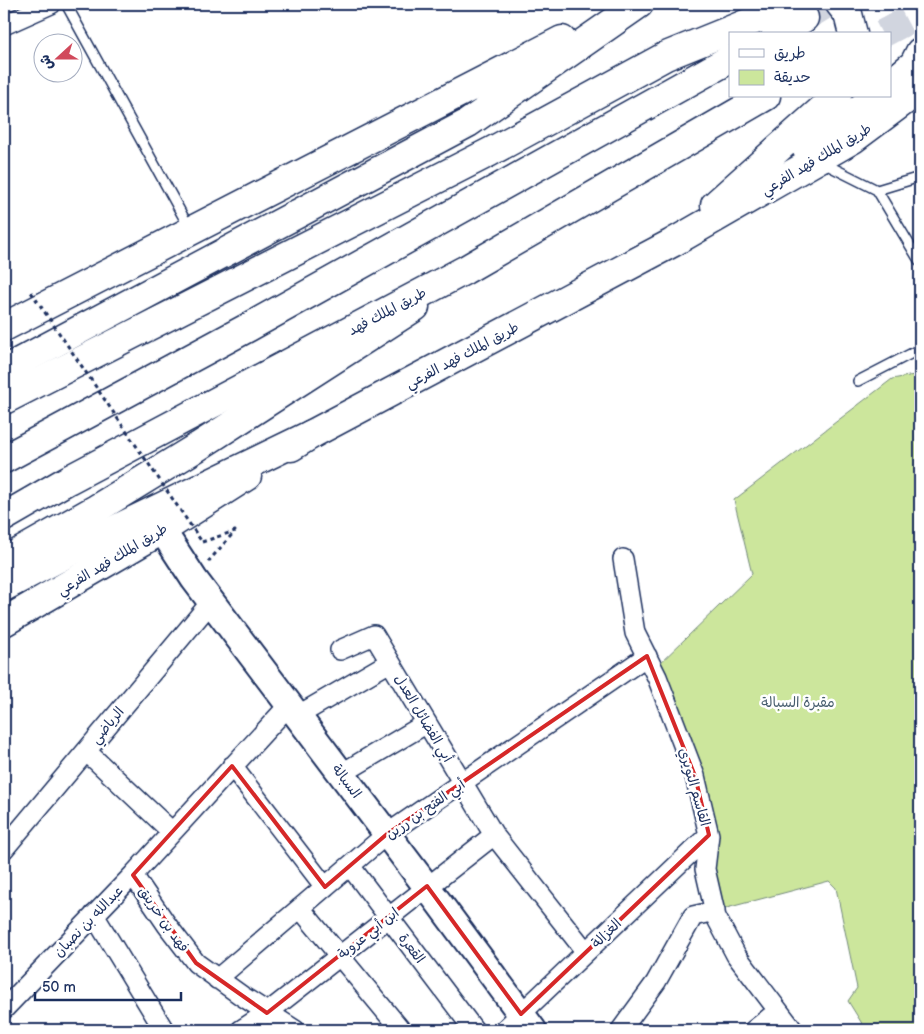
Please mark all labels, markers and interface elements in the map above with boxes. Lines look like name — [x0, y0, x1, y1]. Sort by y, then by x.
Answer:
north arrow — [32, 32, 82, 82]
legend — [729, 32, 892, 98]
text: طريق — [774, 44, 806, 63]
text: ش — [36, 52, 57, 73]
text: حديقة — [774, 68, 811, 87]
street label: طريق الملك فهد الفرعي — [758, 120, 877, 203]
street label: طريق الملك فهد — [345, 284, 429, 339]
street label: طريق الملك فهد الفرعي — [403, 318, 524, 396]
street label: طريق الملك فهد الفرعي — [54, 520, 173, 603]
street label: أبي الفضائل العدل — [387, 671, 457, 768]
park label: مقبرة السبالة — [761, 694, 835, 711]
street label: الرياضي — [87, 703, 131, 750]
street label: القاسم النويري — [673, 746, 714, 829]
street label: السبالة — [328, 761, 365, 802]
street label: أبي الفتح بن رزين — [382, 775, 471, 846]
street label: عبدالله بن نصبان — [50, 882, 127, 961]
street label: فهد بن خرينق — [135, 883, 192, 955]
street label: ابن أبي عروبة — [334, 904, 405, 966]
street label: الغزالة — [588, 915, 625, 952]
street label: القعرة — [395, 930, 428, 967]
scale bar — [35, 969, 181, 1001]
text: 50 m — [42, 978, 76, 997]

